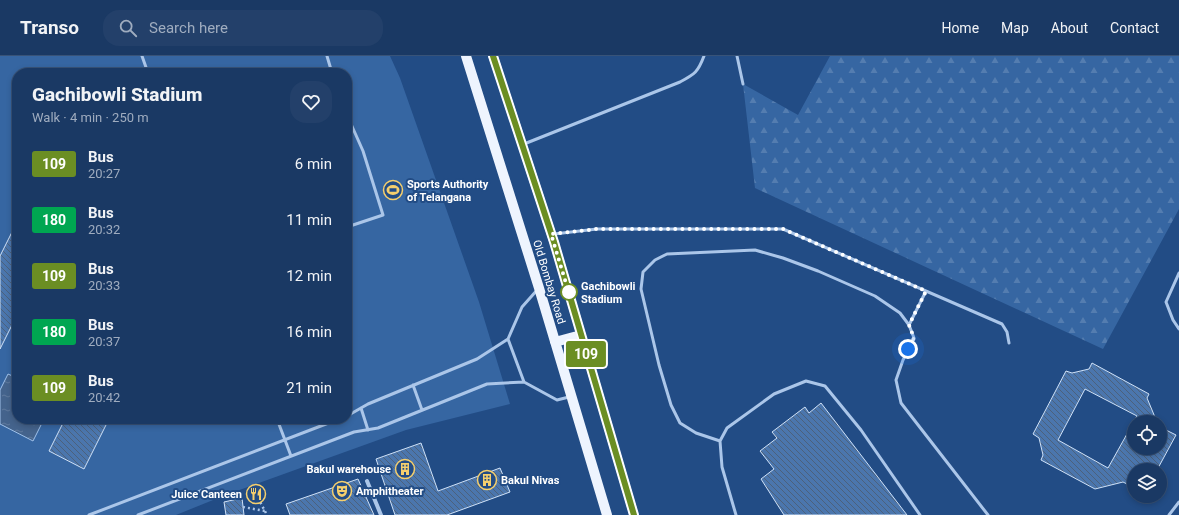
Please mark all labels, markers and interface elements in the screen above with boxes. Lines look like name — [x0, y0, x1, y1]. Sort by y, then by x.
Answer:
search box — [103, 10, 383, 46]
text: Transo — [20, 16, 79, 39]
icon: search — [117, 17, 139, 39]
text: Search here — [149, 19, 228, 37]
text: Home — [941, 20, 979, 36]
text: Map — [1001, 20, 1029, 36]
text: About — [1051, 20, 1088, 36]
text: Contact — [1110, 20, 1159, 36]
button: heart — [290, 81, 332, 123]
text: Gachibowli Stadium — [32, 83, 202, 106]
text: Walk · 4 min · 250 m — [32, 110, 149, 125]
text: Bus — [88, 148, 114, 166]
text: 6 min — [295, 155, 332, 173]
text: 109 — [42, 156, 66, 172]
text: 20:27 — [88, 166, 120, 181]
place label: Sports Authority of Telangana — [407, 178, 489, 204]
sports icon: Sports Authority of Telangana — [382, 179, 404, 201]
text: Bus — [88, 204, 114, 222]
text: 11 min — [286, 211, 332, 229]
text: 180 — [42, 212, 66, 228]
text: 20:32 — [88, 222, 120, 237]
street label: Old Bombay Road — [530, 238, 568, 326]
text: Bus — [88, 260, 114, 278]
text: 12 min — [286, 267, 332, 285]
text: 109 — [42, 268, 66, 284]
text: 20:33 — [88, 278, 120, 293]
place label: Gachibowli Stadium — [581, 280, 636, 306]
marker: Gachibowli Stadium — [560, 283, 578, 301]
text: Bus — [88, 316, 114, 334]
text: 16 min — [286, 323, 332, 341]
text: 180 — [42, 324, 66, 340]
text: 20:37 — [88, 334, 120, 349]
your location — [898, 339, 918, 359]
line badge: 109 — [563, 341, 609, 367]
text: 109 — [574, 346, 598, 362]
text: Bus — [88, 372, 114, 390]
text: 21 min — [286, 379, 332, 397]
text: 109 — [42, 380, 66, 396]
text: 20:42 — [88, 390, 120, 405]
map controls — [1127, 415, 1167, 503]
button: locate — [1127, 415, 1167, 455]
building icon: Bakul warehouse — [394, 458, 416, 480]
place label: Bakul warehouse — [306, 463, 391, 476]
button: layers — [1127, 463, 1167, 503]
building icon: Bakul Nivas — [476, 469, 498, 491]
place label: Bakul Nivas — [501, 474, 560, 487]
theatre icon: Amphitheater — [331, 480, 353, 502]
restaurant icon: Juice Canteen — [245, 483, 267, 505]
place label: Amphitheater — [356, 485, 423, 498]
place label: Juice Canteen — [171, 488, 242, 501]

